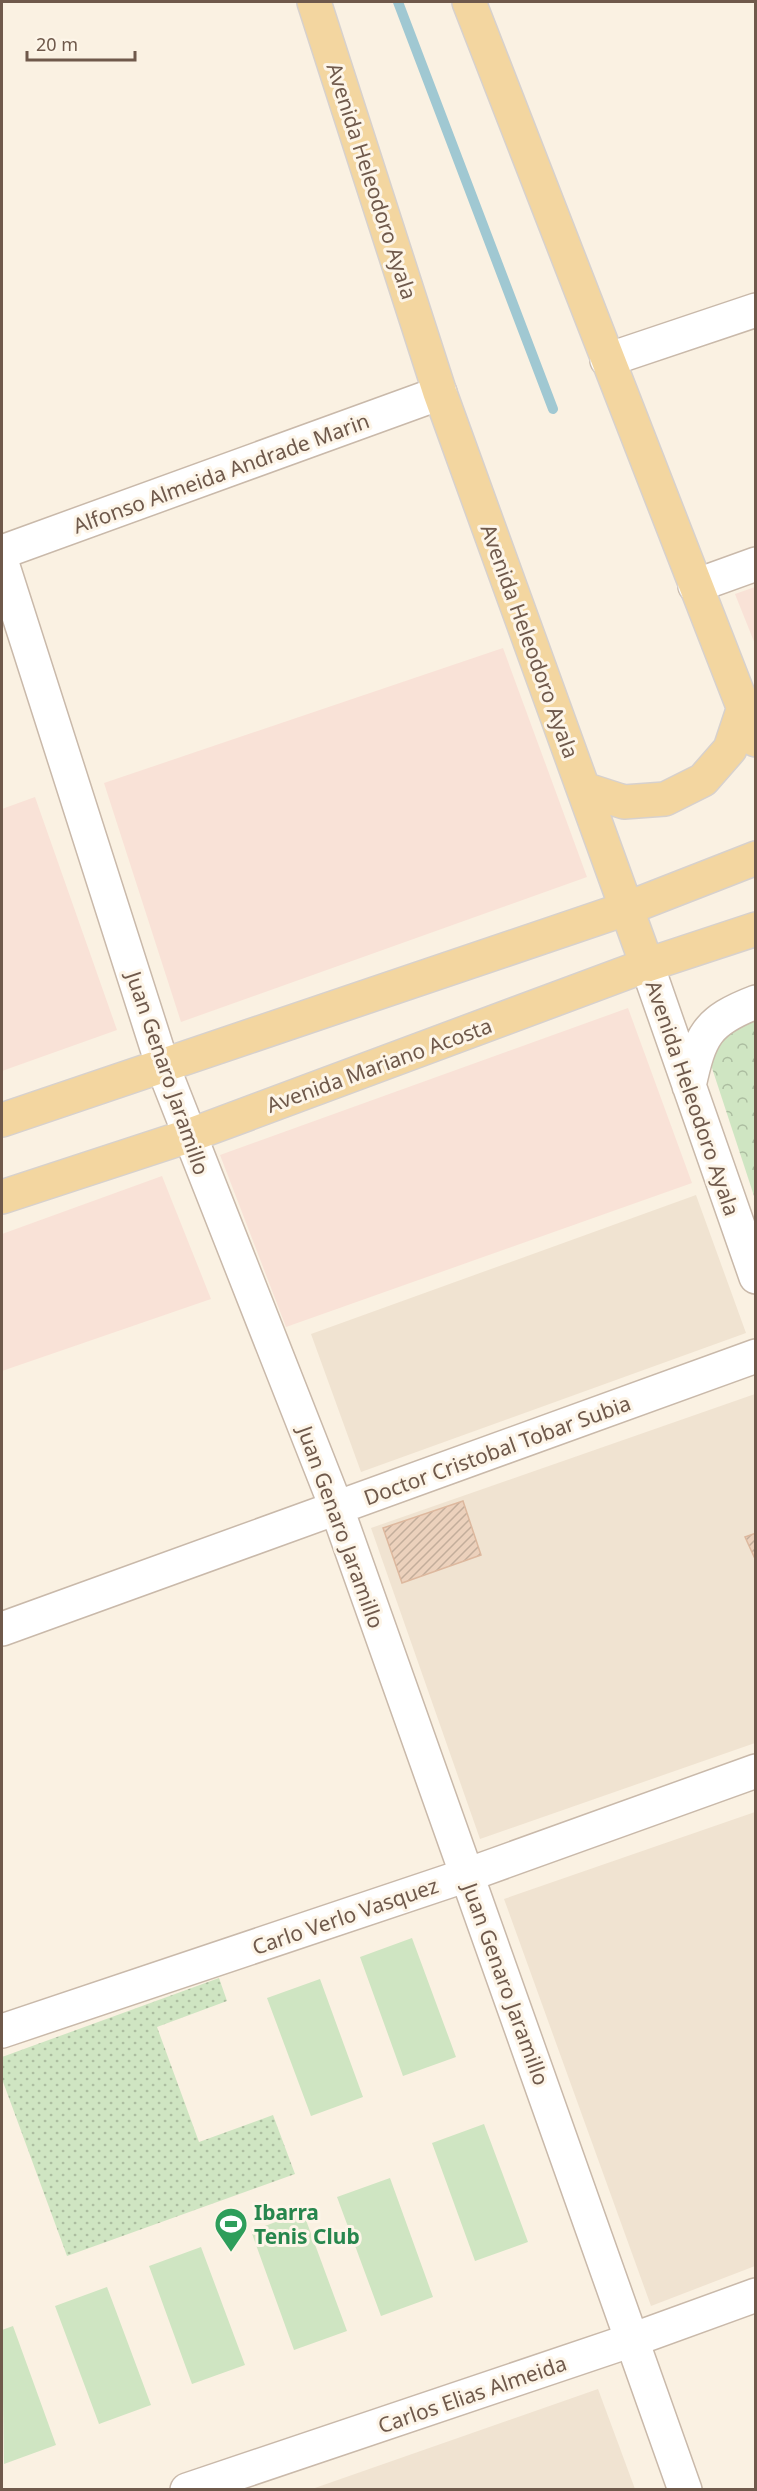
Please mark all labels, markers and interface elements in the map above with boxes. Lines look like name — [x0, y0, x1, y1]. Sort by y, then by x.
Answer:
scale bar — [27, 24, 135, 62]
text: 20 m — [36, 32, 78, 56]
street label: Avenida Heleodoro Ayala — [321, 59, 423, 303]
street label: Alfonso Almeida Andrade Marin — [69, 406, 373, 540]
street label: Avenida Heleodoro Ayala — [475, 520, 585, 762]
street label: Juan Genaro Jaramillo — [119, 966, 216, 1178]
street label: Avenida Heleodoro Ayala — [640, 977, 746, 1219]
street label: Avenida Mariano Acosta — [262, 1011, 496, 1119]
street label: Doctor Cristobal Tobar Subia — [360, 1389, 634, 1511]
street label: Juan Genaro Jaramillo — [291, 1420, 391, 1632]
street label: Carlo Verlo Vasquez — [248, 1871, 442, 1961]
street label: Juan Genaro Jaramillo — [456, 1877, 556, 2089]
place label: Ibarra Tenis Club — [254, 2198, 360, 2250]
sports icon: Ibarra Tenis Club — [213, 2206, 249, 2253]
street label: Carlos Elias Almeida — [374, 2349, 570, 2439]

